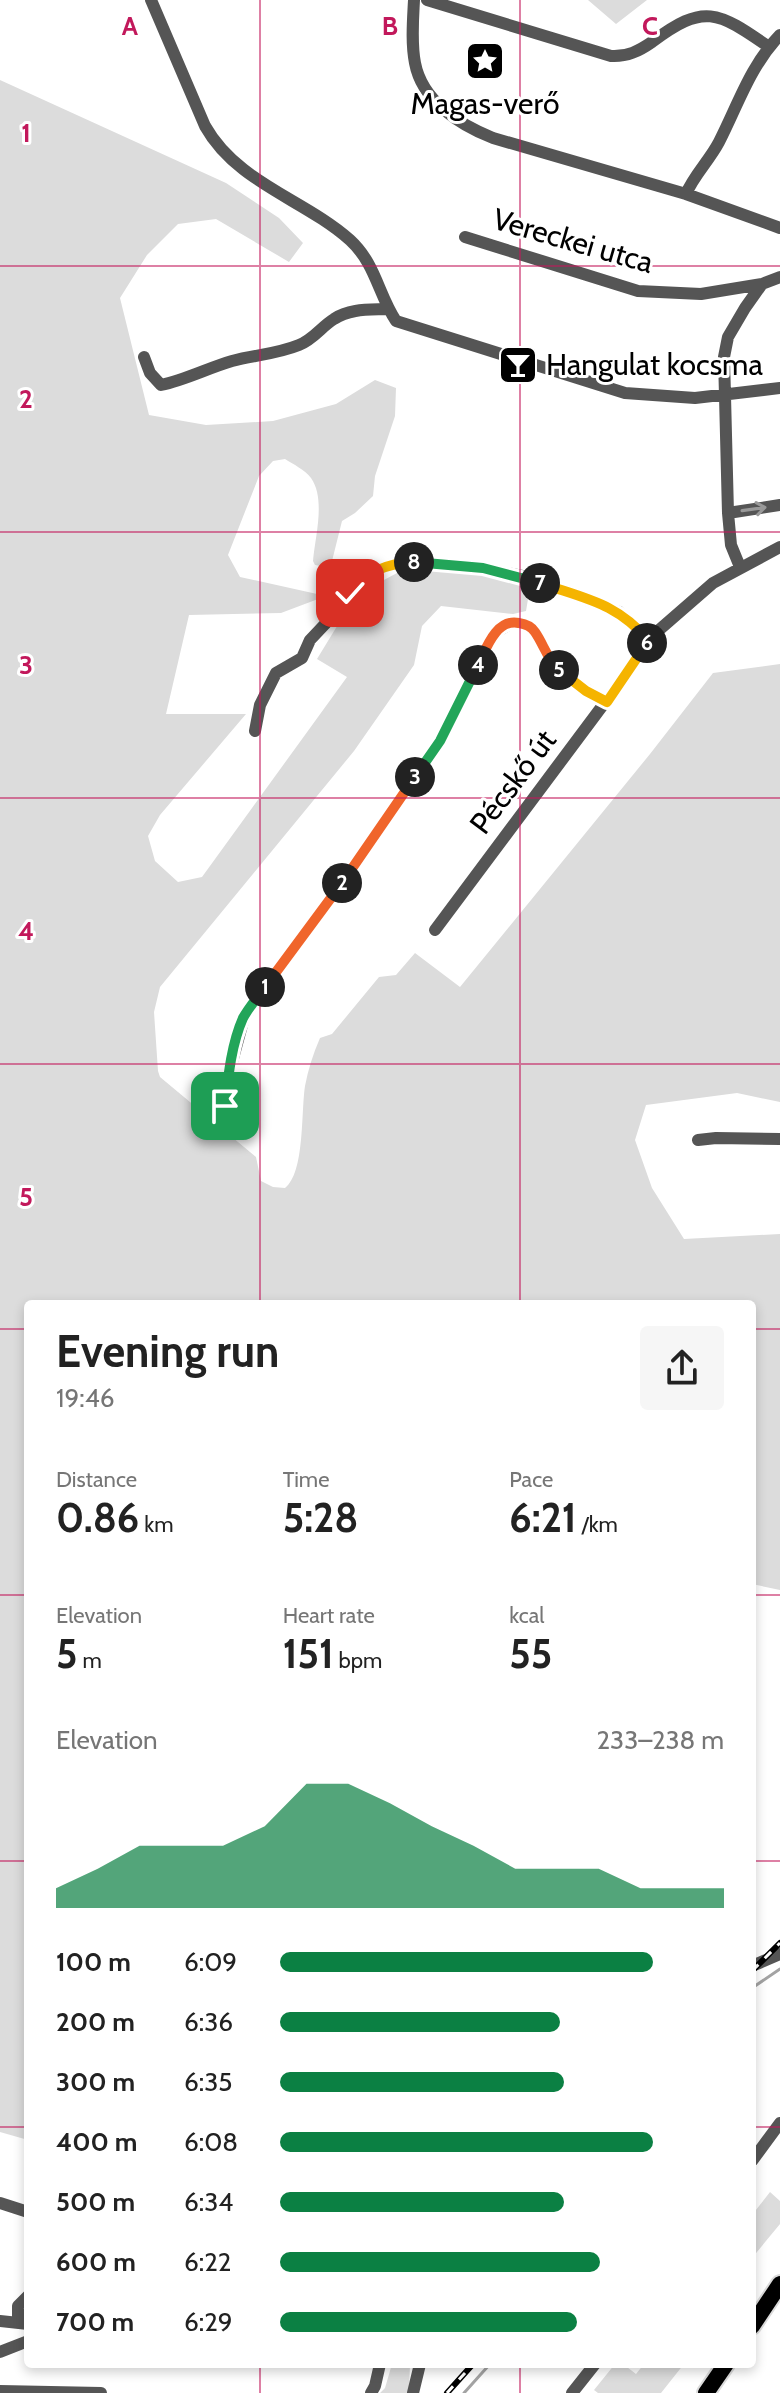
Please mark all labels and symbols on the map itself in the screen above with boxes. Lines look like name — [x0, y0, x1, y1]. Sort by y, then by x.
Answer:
text: A — [122, 10, 139, 42]
text: B — [382, 10, 398, 42]
text: C — [642, 10, 658, 42]
place icon: Magas-verő — [464, 40, 506, 82]
place label: Magas-verő — [411, 85, 559, 122]
text: 1 — [21, 117, 31, 149]
street label: Vereckei utca — [489, 200, 658, 281]
bar icon: Hangulat kocsma — [497, 344, 539, 386]
place label: Hangulat kocsma — [546, 346, 763, 383]
text: 2 — [19, 383, 33, 415]
one-way arrow — [740, 502, 767, 517]
pin: 8 — [394, 542, 434, 582]
pin — [316, 559, 384, 627]
pin: 7 — [520, 563, 560, 603]
pin: 6 — [627, 623, 667, 663]
pin: 4 — [458, 645, 498, 685]
text: 3 — [19, 649, 33, 681]
pin: 5 — [539, 650, 579, 690]
street label: Pécskő út — [462, 722, 564, 841]
pin: 3 — [395, 757, 435, 797]
pin: 2 — [322, 863, 362, 903]
text: 4 — [18, 915, 34, 947]
pin: 1 — [245, 967, 285, 1007]
pin — [191, 1072, 259, 1140]
text: 5 — [19, 1181, 33, 1213]

